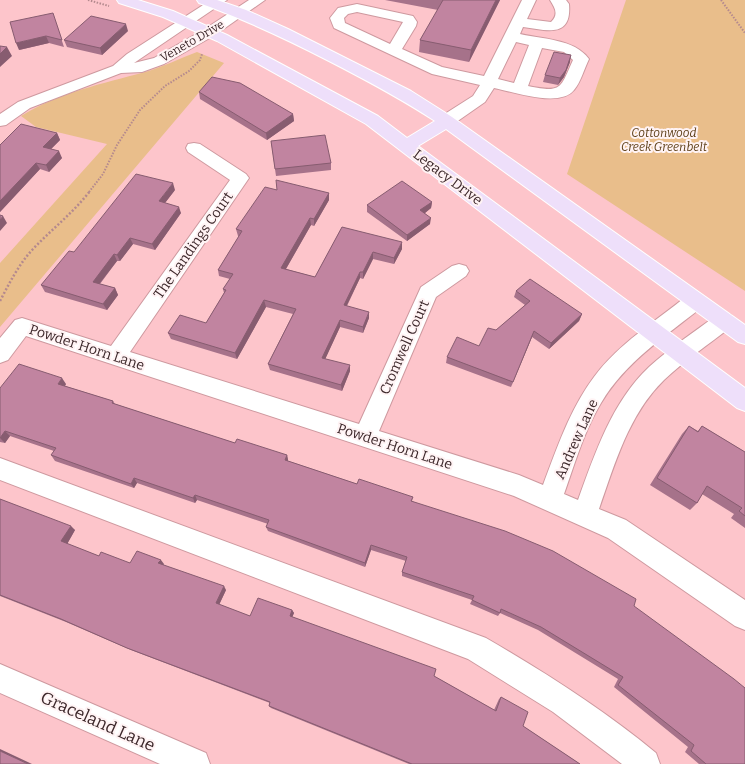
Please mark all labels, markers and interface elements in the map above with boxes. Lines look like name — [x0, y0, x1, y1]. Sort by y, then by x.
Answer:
street label: Veneto Drive — [158, 17, 226, 65]
park label: Cottonwood Creek Greenbelt — [621, 126, 708, 154]
street label: Legacy Drive — [410, 146, 486, 209]
street label: The Landings Court — [150, 189, 237, 302]
street label: Cromwell Court — [376, 297, 433, 397]
street label: Powder Horn Lane — [27, 321, 147, 374]
street label: Andrew Lane — [551, 397, 602, 482]
street label: Powder Horn Lane — [335, 420, 455, 473]
street label: Graceland Lane — [37, 687, 158, 756]

